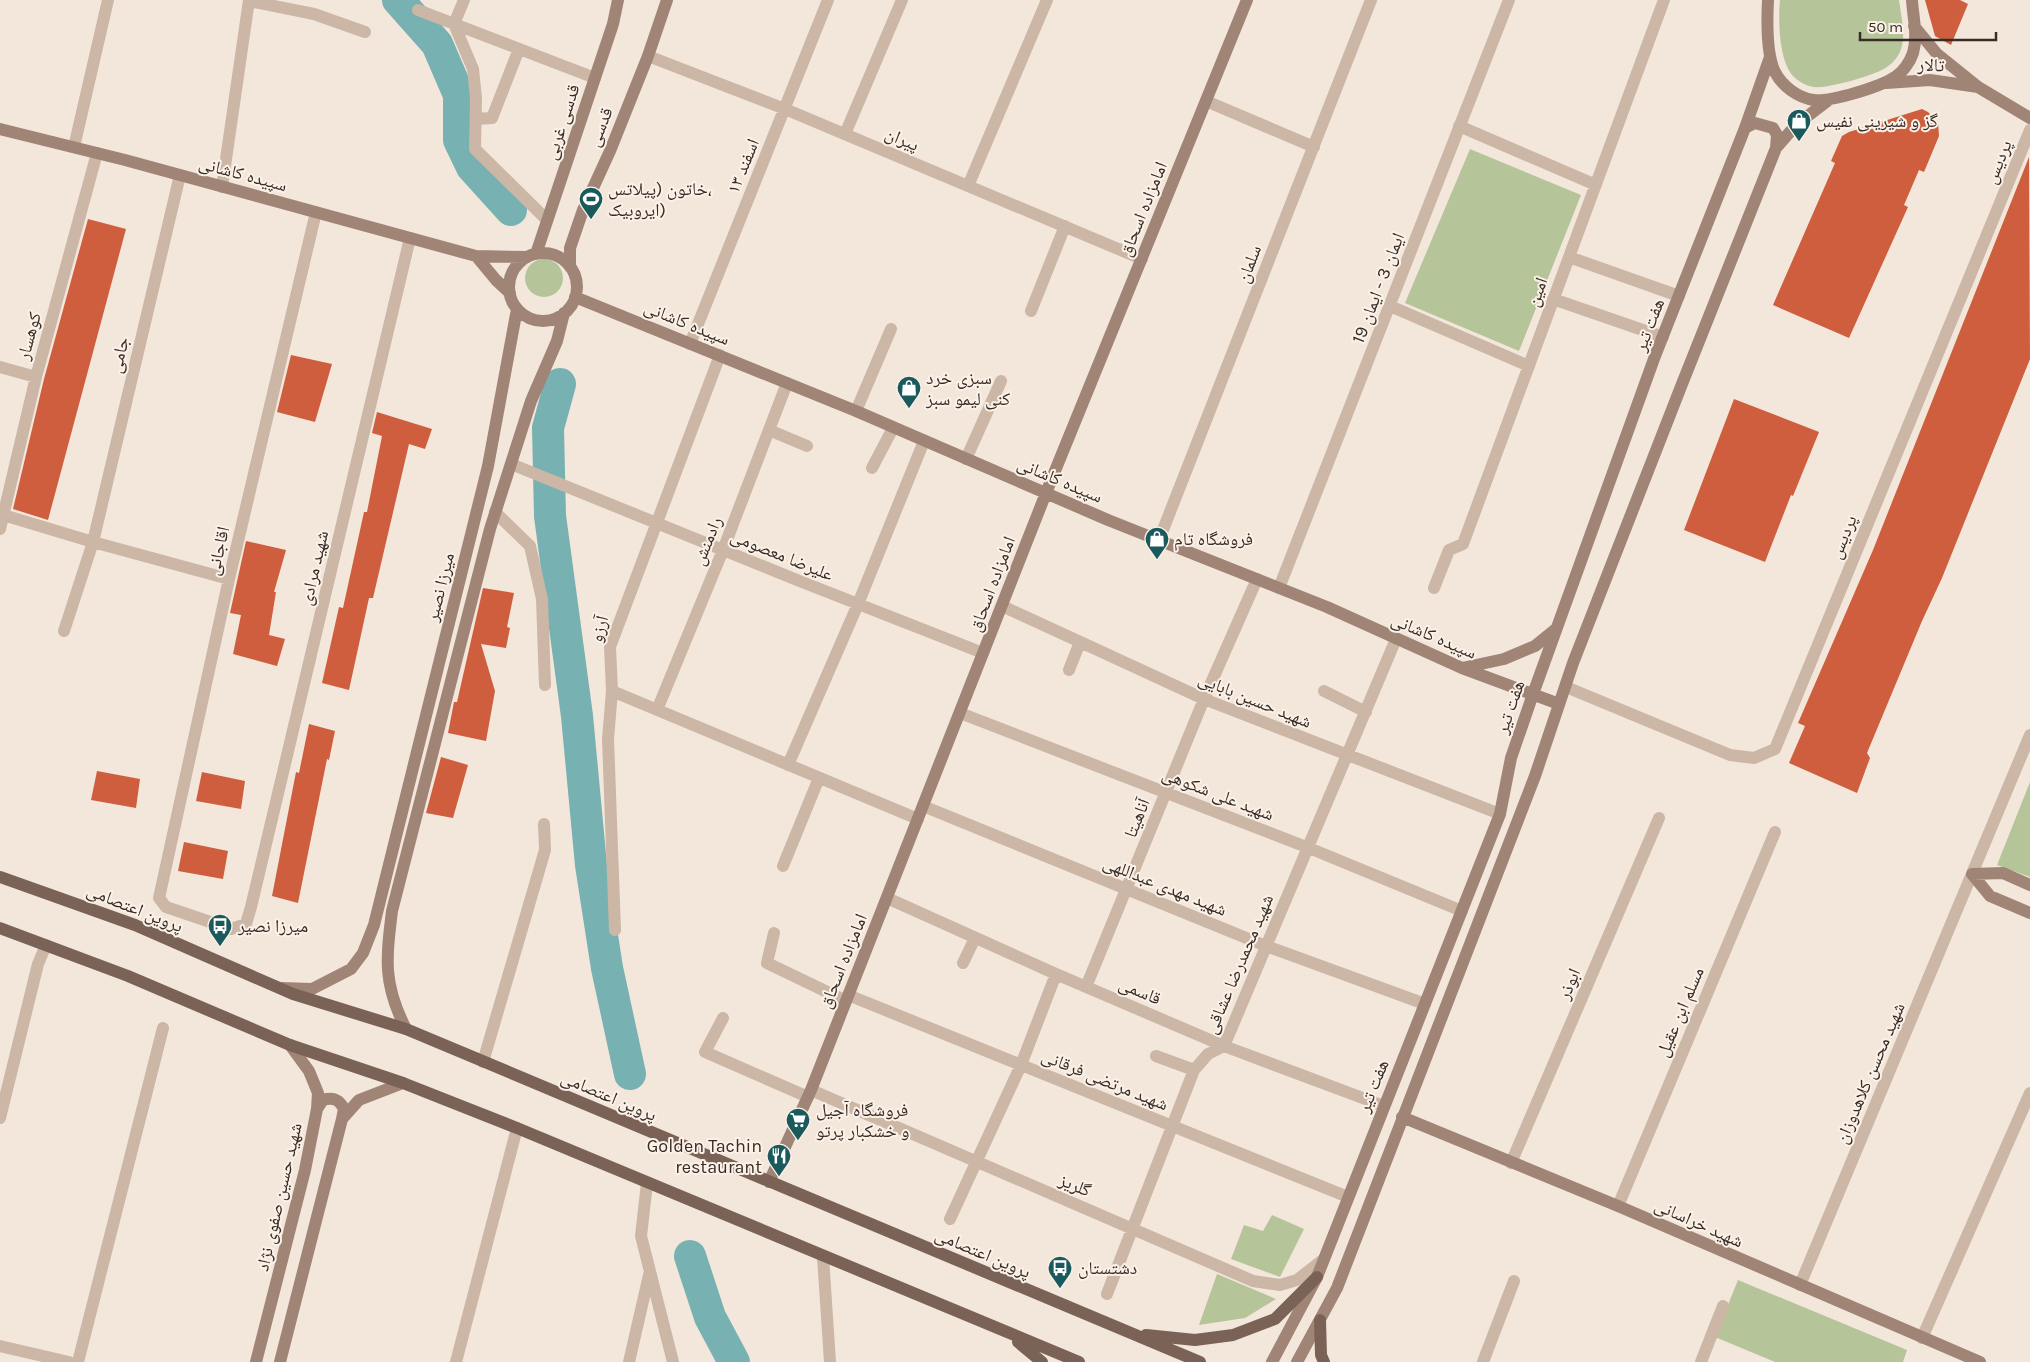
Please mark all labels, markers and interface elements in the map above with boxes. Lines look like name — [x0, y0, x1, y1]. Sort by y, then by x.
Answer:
scale bar — [1860, 10, 1996, 42]
text: 50 m — [1868, 18, 1903, 36]
street label: تالار — [1916, 54, 1945, 76]
street label: قدسی غربی — [539, 81, 585, 163]
street label: قدسی — [582, 104, 618, 150]
shop icon: گز و شیرینی نفیس — [1786, 108, 1812, 142]
place label: گز و شیرینی نفیس — [1816, 110, 1939, 132]
street label: پیران — [882, 122, 922, 156]
street label: اسفند ۱۳ — [722, 135, 764, 197]
street label: پردیس — [1979, 137, 2017, 187]
street label: سپیده کاشانی — [196, 152, 290, 197]
street label: امامزاده اسحاق — [1114, 158, 1172, 260]
place label: خاتون (پیلاتس، ایروبیک) — [608, 178, 712, 221]
sports icon: خاتون (پیلاتس، ایروبیک) — [578, 186, 604, 220]
street label: ایمان 3 - ایمان 19 — [1347, 230, 1409, 346]
street label: سلمان — [1232, 242, 1266, 286]
street label: امین — [1522, 274, 1552, 310]
street label: هفت تیر — [1629, 295, 1669, 356]
street label: سپیده کاشانی — [641, 296, 733, 350]
street label: کوهسار — [12, 309, 46, 363]
street label: جامی — [104, 335, 134, 375]
place label: سبزی خرد کنی لیمو سبز — [925, 367, 1011, 410]
shop icon: سبزی خرد کنی لیمو سبز — [896, 375, 922, 409]
street label: سپیده کاشانی — [1014, 452, 1106, 508]
street label: پردیس — [1824, 512, 1862, 562]
street label: رادمنش — [687, 513, 727, 569]
street label: اقاجانی — [202, 524, 234, 578]
street label: علیرضا معصومی — [727, 524, 837, 586]
shop icon: فروشگاه تام — [1144, 526, 1170, 560]
street label: شهید مرادی — [295, 528, 333, 608]
place label: فروشگاه تام — [1174, 528, 1253, 551]
street label: امامزاده اسحاق — [964, 533, 1020, 635]
street label: میرزا نصیر — [421, 550, 459, 625]
street label: سپیده کاشانی — [1388, 608, 1480, 664]
street label: آرزو — [585, 613, 613, 645]
street label: شهید حسین بابایی — [1195, 667, 1315, 733]
street label: هفت تیر — [1490, 677, 1529, 738]
street label: شهید علی شکوهی — [1159, 763, 1277, 825]
street label: آناهیتا — [1119, 795, 1155, 841]
street label: شهید مهدی عبداللهی — [1100, 851, 1230, 921]
street label: پروین اعتصامی — [84, 879, 186, 937]
street label: شهید محمدرضا عشاقی — [1200, 891, 1278, 1037]
street label: امامزاده اسحاق — [814, 910, 872, 1012]
bus stop icon: میرزا نصیر — [207, 913, 233, 947]
place label: میرزا نصیر — [237, 915, 308, 937]
street label: مسلم ابن عقیل — [1651, 964, 1710, 1061]
street label: ابوذر — [1552, 965, 1585, 1004]
street label: قاسمی — [1116, 972, 1164, 1010]
street label: شهید محسن کلاهدوزان — [1830, 999, 1910, 1147]
street label: شهید مرتضی فرقانی — [1038, 1045, 1172, 1115]
street label: هفت تیر — [1352, 1056, 1394, 1117]
street label: پروین اعتصامی — [558, 1066, 660, 1126]
place label: فروشگاه آجیل و خشکبار پرتو — [816, 1099, 909, 1142]
supermarket icon: فروشگاه آجیل و خشکبار پرتو — [785, 1107, 811, 1141]
street label: شهید حسین صفوی نژاد — [251, 1121, 307, 1273]
place label: Golden Tachin restaurant — [647, 1135, 762, 1178]
restaurant icon: Golden Tachin restaurant — [766, 1143, 792, 1177]
street label: گلریز — [1055, 1168, 1095, 1202]
street label: شهید خراسانی — [1651, 1194, 1747, 1252]
street label: پروین اعتصامی — [932, 1223, 1034, 1283]
bus stop icon: دشتستان — [1047, 1255, 1073, 1289]
place label: دشتستان — [1078, 1257, 1137, 1279]

